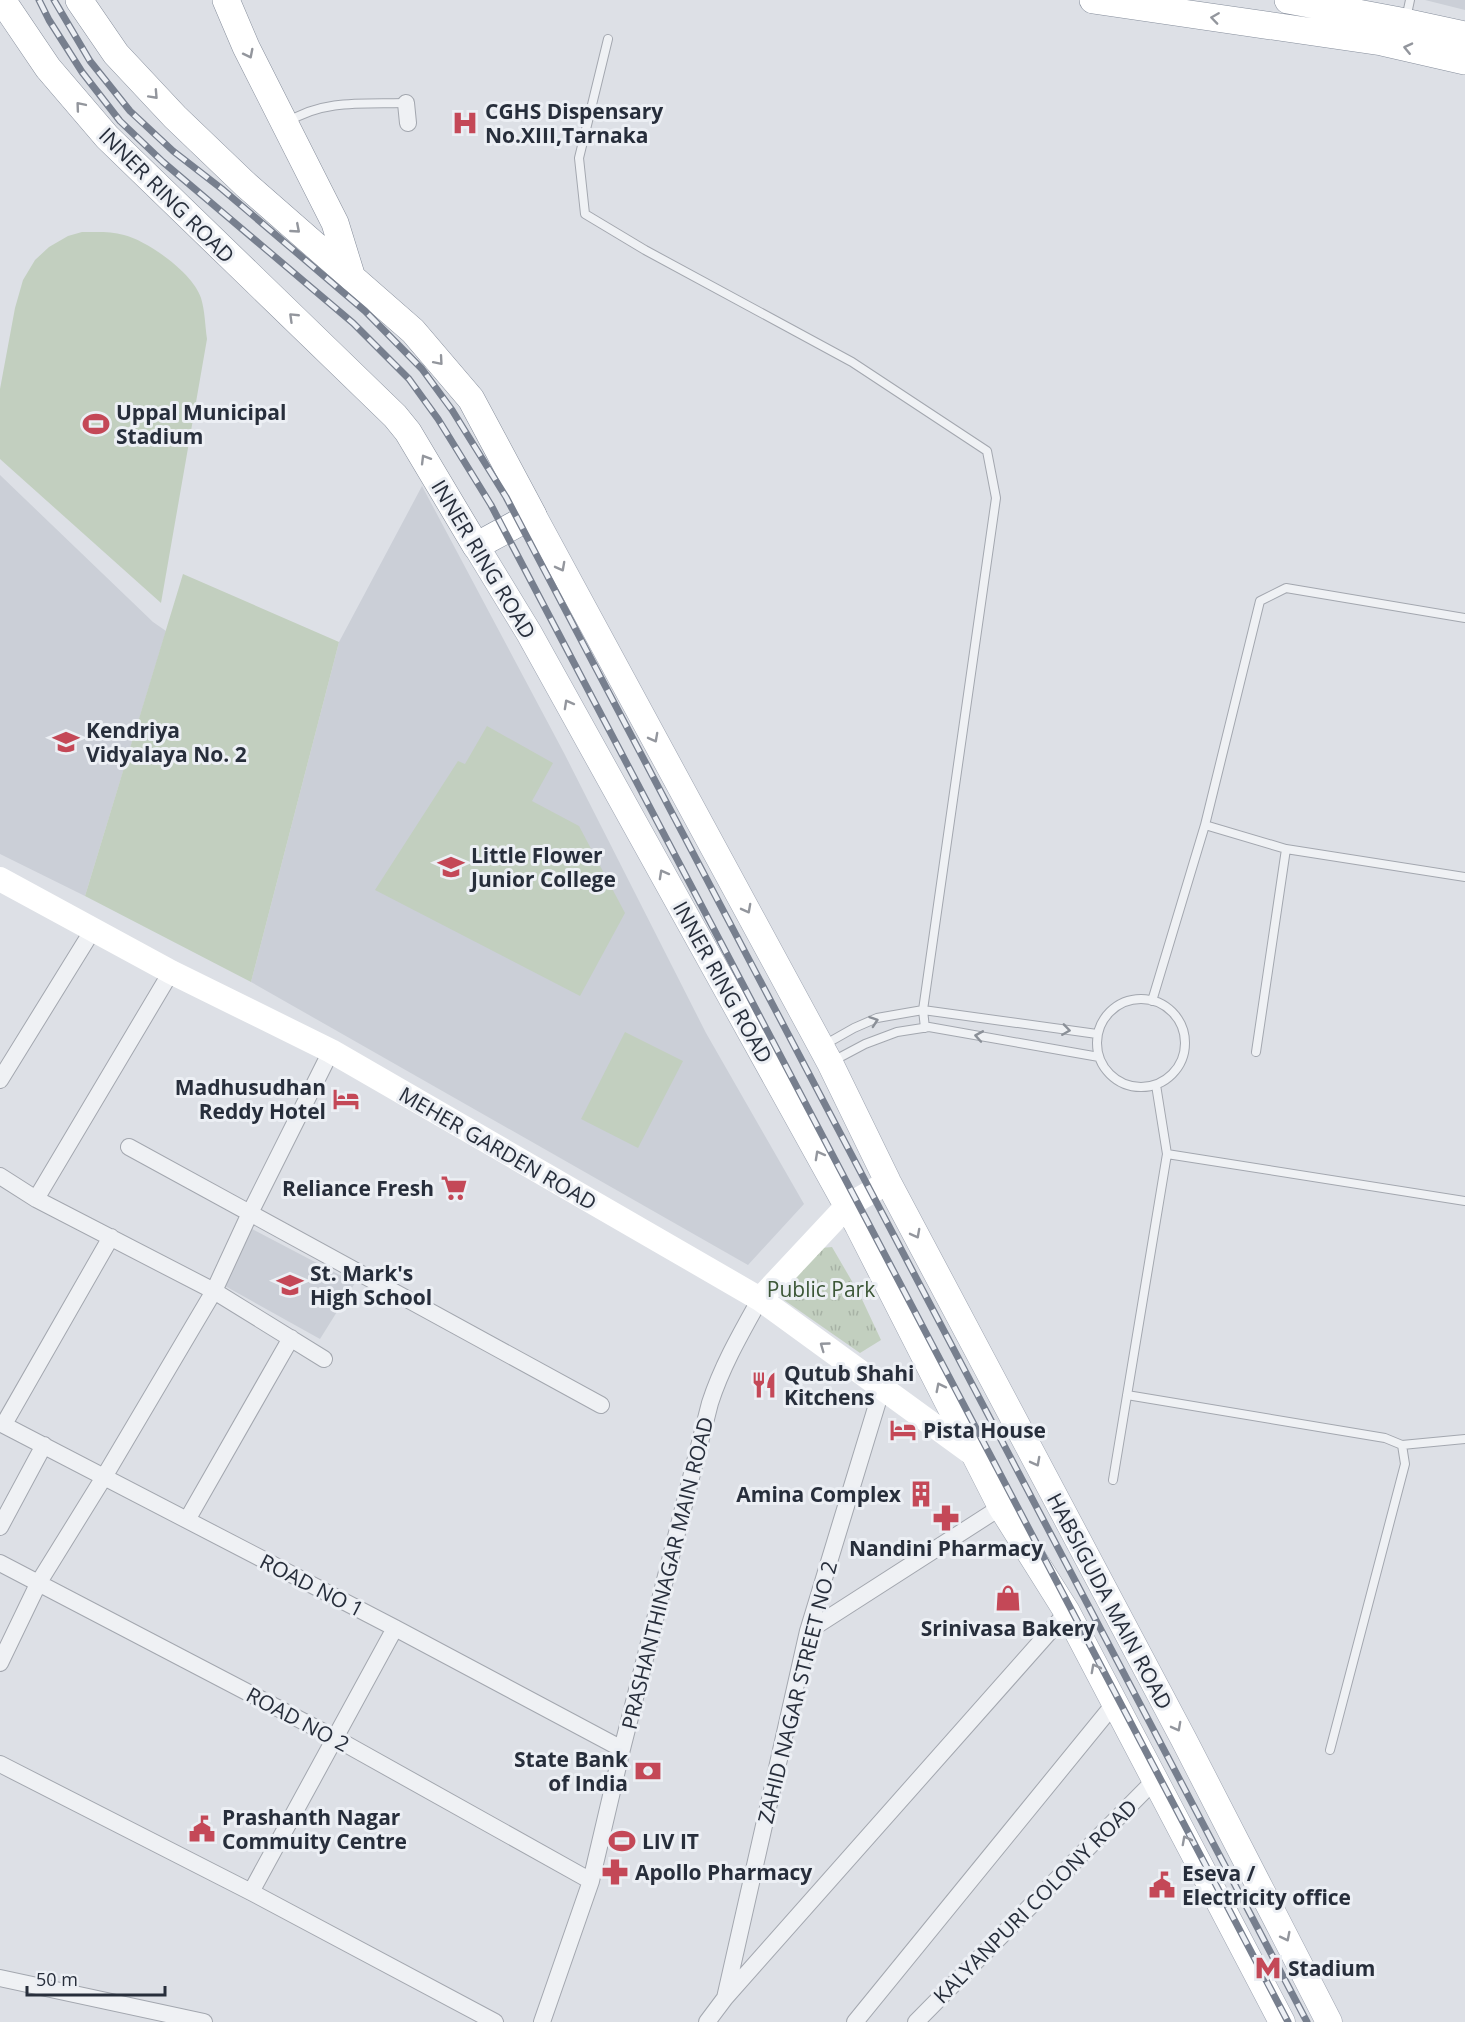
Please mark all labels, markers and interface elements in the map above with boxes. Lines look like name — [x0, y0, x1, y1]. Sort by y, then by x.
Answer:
one-way arrow — [1211, 12, 1220, 24]
one-way arrow — [1403, 42, 1413, 55]
one-way arrow — [242, 47, 254, 58]
one-way arrow — [147, 88, 158, 99]
place label: CGHS Dispensary No.XIII,Tarnaka — [485, 97, 663, 149]
one-way arrow — [76, 102, 87, 113]
hospital icon: CGHS Dispensary No.XIII,Tarnaka — [450, 108, 480, 138]
street label: INNER RING ROAD — [93, 121, 241, 269]
one-way arrow — [289, 222, 300, 233]
one-way arrow — [289, 313, 299, 324]
one-way arrow — [431, 354, 442, 365]
place label: Uppal Municipal Stadium — [116, 398, 286, 450]
sports icon: Uppal Municipal Stadium — [81, 409, 111, 439]
one-way arrow — [420, 455, 432, 465]
street label: INNER RING ROAD — [425, 474, 543, 644]
one-way arrow — [554, 560, 565, 571]
one-way arrow — [564, 700, 575, 710]
place label: Kendriya Vidyalaya No. 2 — [86, 716, 247, 768]
school or university icon: Kendriya Vidyalaya No. 2 — [51, 727, 81, 757]
one-way arrow — [647, 732, 658, 742]
place label: Little Flower Junior College — [469, 841, 616, 893]
school or university icon: Little Flower Junior College — [436, 852, 466, 882]
one-way arrow — [659, 870, 670, 881]
street label: INNER RING ROAD — [667, 896, 779, 1068]
one-way arrow — [740, 903, 751, 914]
one-way arrow — [868, 1015, 878, 1028]
one-way arrow — [1061, 1023, 1070, 1035]
one-way arrow — [975, 1030, 985, 1043]
place label: Madhusudhan Reddy Hotel — [175, 1073, 326, 1125]
street label: MEHER GARDEN ROAD — [394, 1080, 602, 1216]
hotel icon: Madhusudhan Reddy Hotel — [331, 1084, 361, 1114]
one-way arrow — [815, 1151, 826, 1161]
supermarket icon: Reliance Fresh — [439, 1173, 469, 1203]
place label: Reliance Fresh — [282, 1174, 434, 1202]
one-way arrow — [909, 1228, 920, 1238]
place label: St. Mark's High School — [310, 1259, 432, 1311]
school or university icon: St. Mark's High School — [275, 1270, 305, 1300]
park label: Public Park — [767, 1275, 875, 1303]
one-way arrow — [819, 1342, 830, 1353]
place label: Qutub Shahi Kitchens — [784, 1359, 914, 1411]
restaurant icon: Qutub Shahi Kitchens — [749, 1370, 779, 1400]
one-way arrow — [936, 1383, 947, 1393]
street label: PRASHANTHINAGAR MAIN ROAD — [615, 1414, 719, 1732]
hotel icon: Pista House — [888, 1415, 918, 1445]
place label: Pista House — [923, 1416, 1046, 1444]
one-way arrow — [1029, 1456, 1040, 1466]
building icon: Amina Complex — [906, 1479, 936, 1509]
place label: Amina Complex — [736, 1480, 902, 1508]
street label: HABSIGUDA MAIN ROAD — [1041, 1488, 1179, 1714]
pharmacy icon: Nandini Pharmacy — [931, 1503, 961, 1533]
place label: Nandini Pharmacy — [849, 1534, 1043, 1562]
street label: ROAD NO 1 — [255, 1547, 369, 1623]
street label: ZAHID NAGAR STREET NO 2 — [751, 1558, 843, 1826]
shop icon: Srinivasa Bakery — [993, 1583, 1023, 1613]
place label: Srinivasa Bakery — [921, 1614, 1095, 1642]
one-way arrow — [1091, 1663, 1103, 1674]
street label: ROAD NO 2 — [242, 1680, 354, 1758]
one-way arrow — [1170, 1721, 1181, 1731]
place label: State Bank of India — [514, 1745, 629, 1797]
bank icon: State Bank of India — [633, 1756, 663, 1786]
street label: KALYANPURI COLONY ROAD — [927, 1793, 1143, 2009]
place label: Prashanth Nagar Commuity Centre — [222, 1803, 407, 1855]
public building icon: Prashanth Nagar Commuity Centre — [187, 1814, 217, 1844]
sports icon: LIV IT — [607, 1826, 637, 1856]
place label: LIV IT — [642, 1827, 699, 1855]
one-way arrow — [1182, 1836, 1193, 1846]
pharmacy icon: Apollo Pharmacy — [600, 1857, 630, 1887]
place label: Apollo Pharmacy — [635, 1858, 812, 1886]
place label: Eseva / Electricity office — [1182, 1859, 1351, 1911]
public building icon: Eseva / Electricity office — [1147, 1870, 1177, 1900]
one-way arrow — [1278, 1931, 1290, 1942]
metro station icon: Stadium — [1253, 1953, 1283, 1983]
place label: Stadium — [1288, 1954, 1376, 1982]
scale bar — [27, 1959, 165, 1997]
text: 50 m — [36, 1967, 78, 1991]

